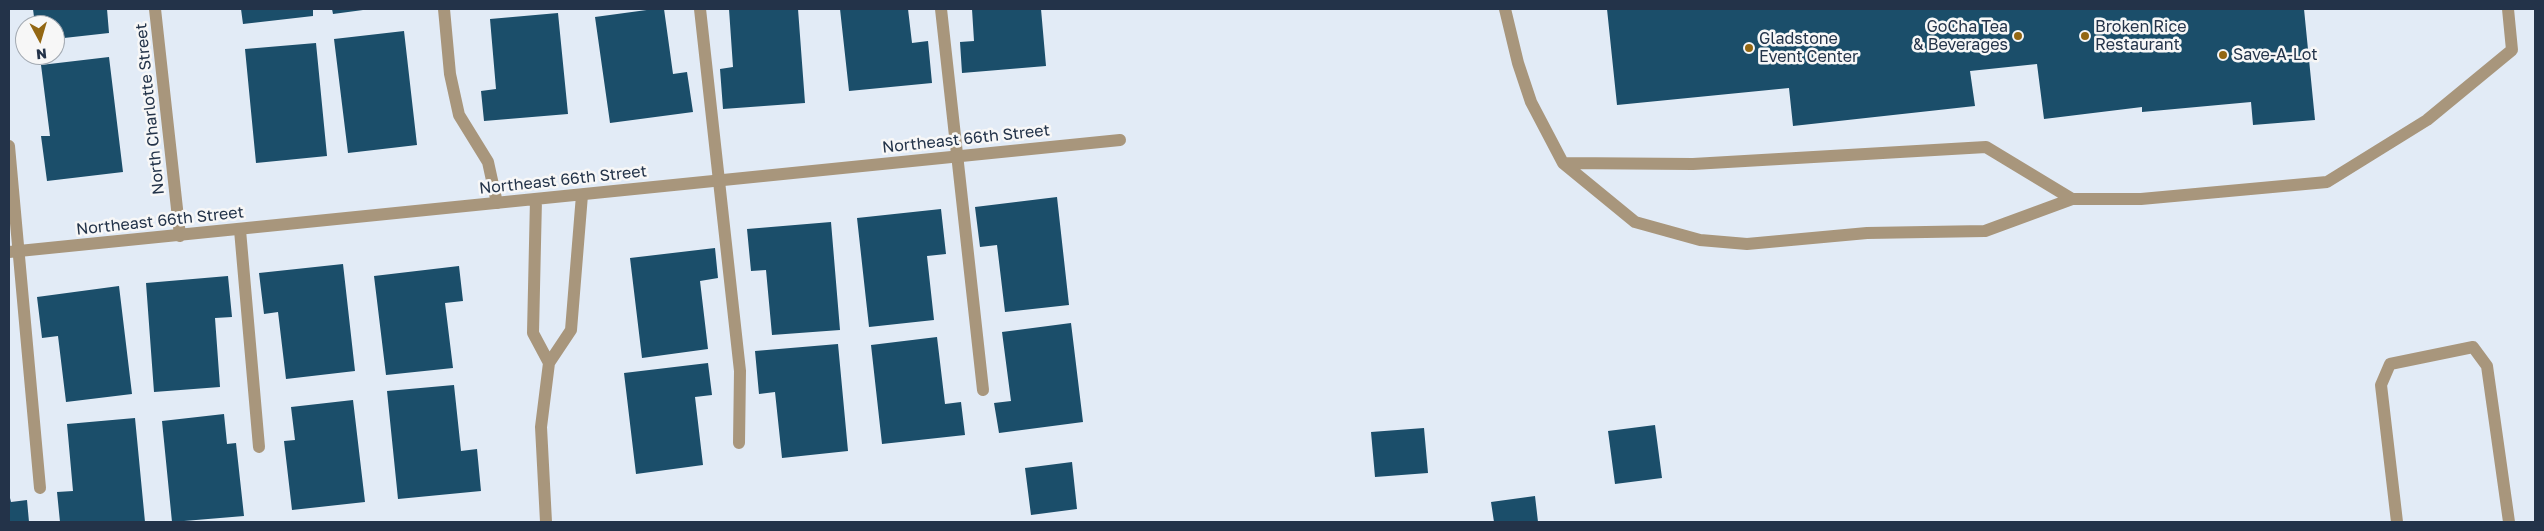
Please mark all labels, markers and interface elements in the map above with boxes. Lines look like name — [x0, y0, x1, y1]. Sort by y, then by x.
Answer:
north arrow — [15, 15, 65, 65]
place label: GoCha Tea & Beverages — [1913, 17, 2008, 55]
place label: Broken Rice Restaurant — [2095, 17, 2186, 55]
street label: North Charlotte Street — [131, 22, 169, 196]
place label: Gladstone Event Center — [1759, 29, 1858, 67]
marker: GoCha Tea & Beverages — [2012, 30, 2024, 42]
marker: Broken Rice Restaurant — [2079, 30, 2091, 42]
marker: Gladstone Event Center — [1743, 42, 1755, 54]
text: N — [35, 45, 48, 63]
place label: Save-A-Lot — [2233, 45, 2318, 65]
marker: Save-A-Lot — [2217, 49, 2229, 61]
street label: Northeast 66th Street — [881, 121, 1051, 157]
street label: Northeast 66th Street — [478, 162, 648, 198]
street label: Northeast 66th Street — [75, 203, 245, 239]

